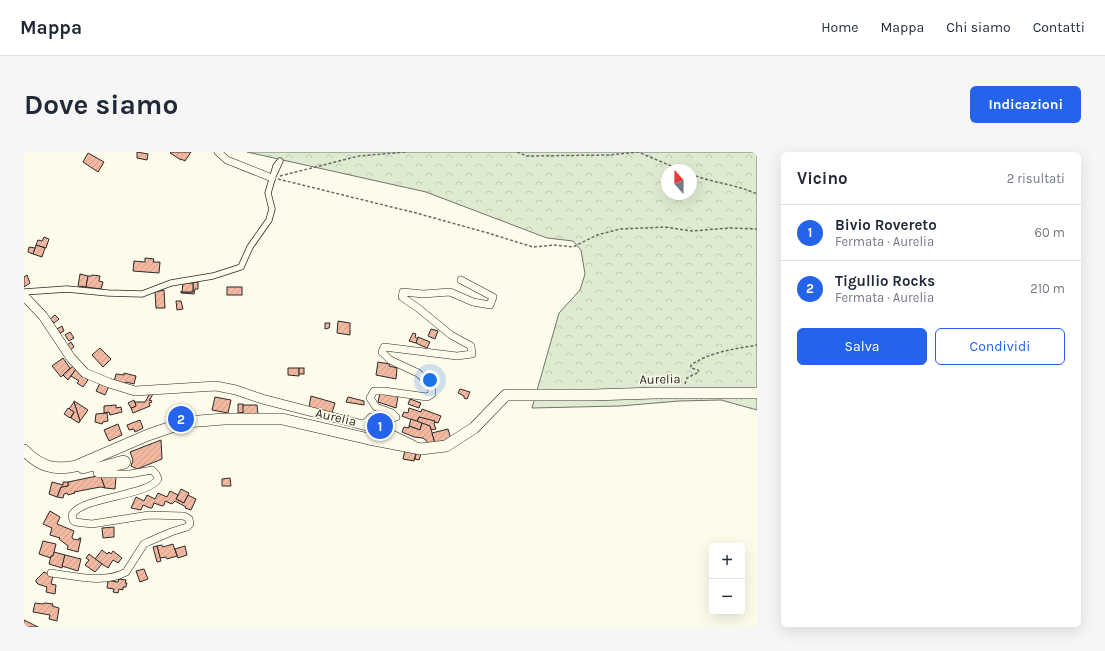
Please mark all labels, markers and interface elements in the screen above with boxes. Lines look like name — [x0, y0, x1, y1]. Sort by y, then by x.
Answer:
text: Mappa — [20, 17, 82, 39]
text: Home — [821, 19, 858, 36]
text: Mappa — [880, 19, 924, 36]
text: Chi siamo — [946, 19, 1011, 36]
text: Contatti — [1033, 19, 1085, 36]
button: Indicazioni — [970, 86, 1081, 123]
text: Dove siamo — [24, 88, 178, 121]
north arrow — [661, 164, 697, 200]
text: Vicino — [797, 168, 848, 188]
text: 2 risultati — [1007, 171, 1065, 186]
text: Bivio Rovereto — [835, 216, 937, 234]
text: 1 — [808, 225, 812, 240]
text: 60 m — [1035, 225, 1065, 240]
text: Fermata · Aurelia — [835, 234, 934, 249]
text: Tigullio Rocks — [835, 272, 935, 290]
text: 2 — [806, 281, 814, 296]
text: 210 m — [1030, 281, 1065, 296]
text: Fermata · Aurelia — [835, 290, 934, 305]
button: Salva — [797, 328, 927, 365]
button: Condividi — [935, 328, 1065, 365]
your location — [420, 370, 440, 390]
street label: Aurelia — [639, 371, 681, 387]
pin: 2 — [168, 404, 194, 434]
street label: Aurelia — [314, 405, 358, 429]
pin: 1 — [367, 411, 393, 441]
map controls — [709, 543, 745, 615]
button: + — [709, 543, 745, 579]
button: − — [709, 579, 745, 615]

